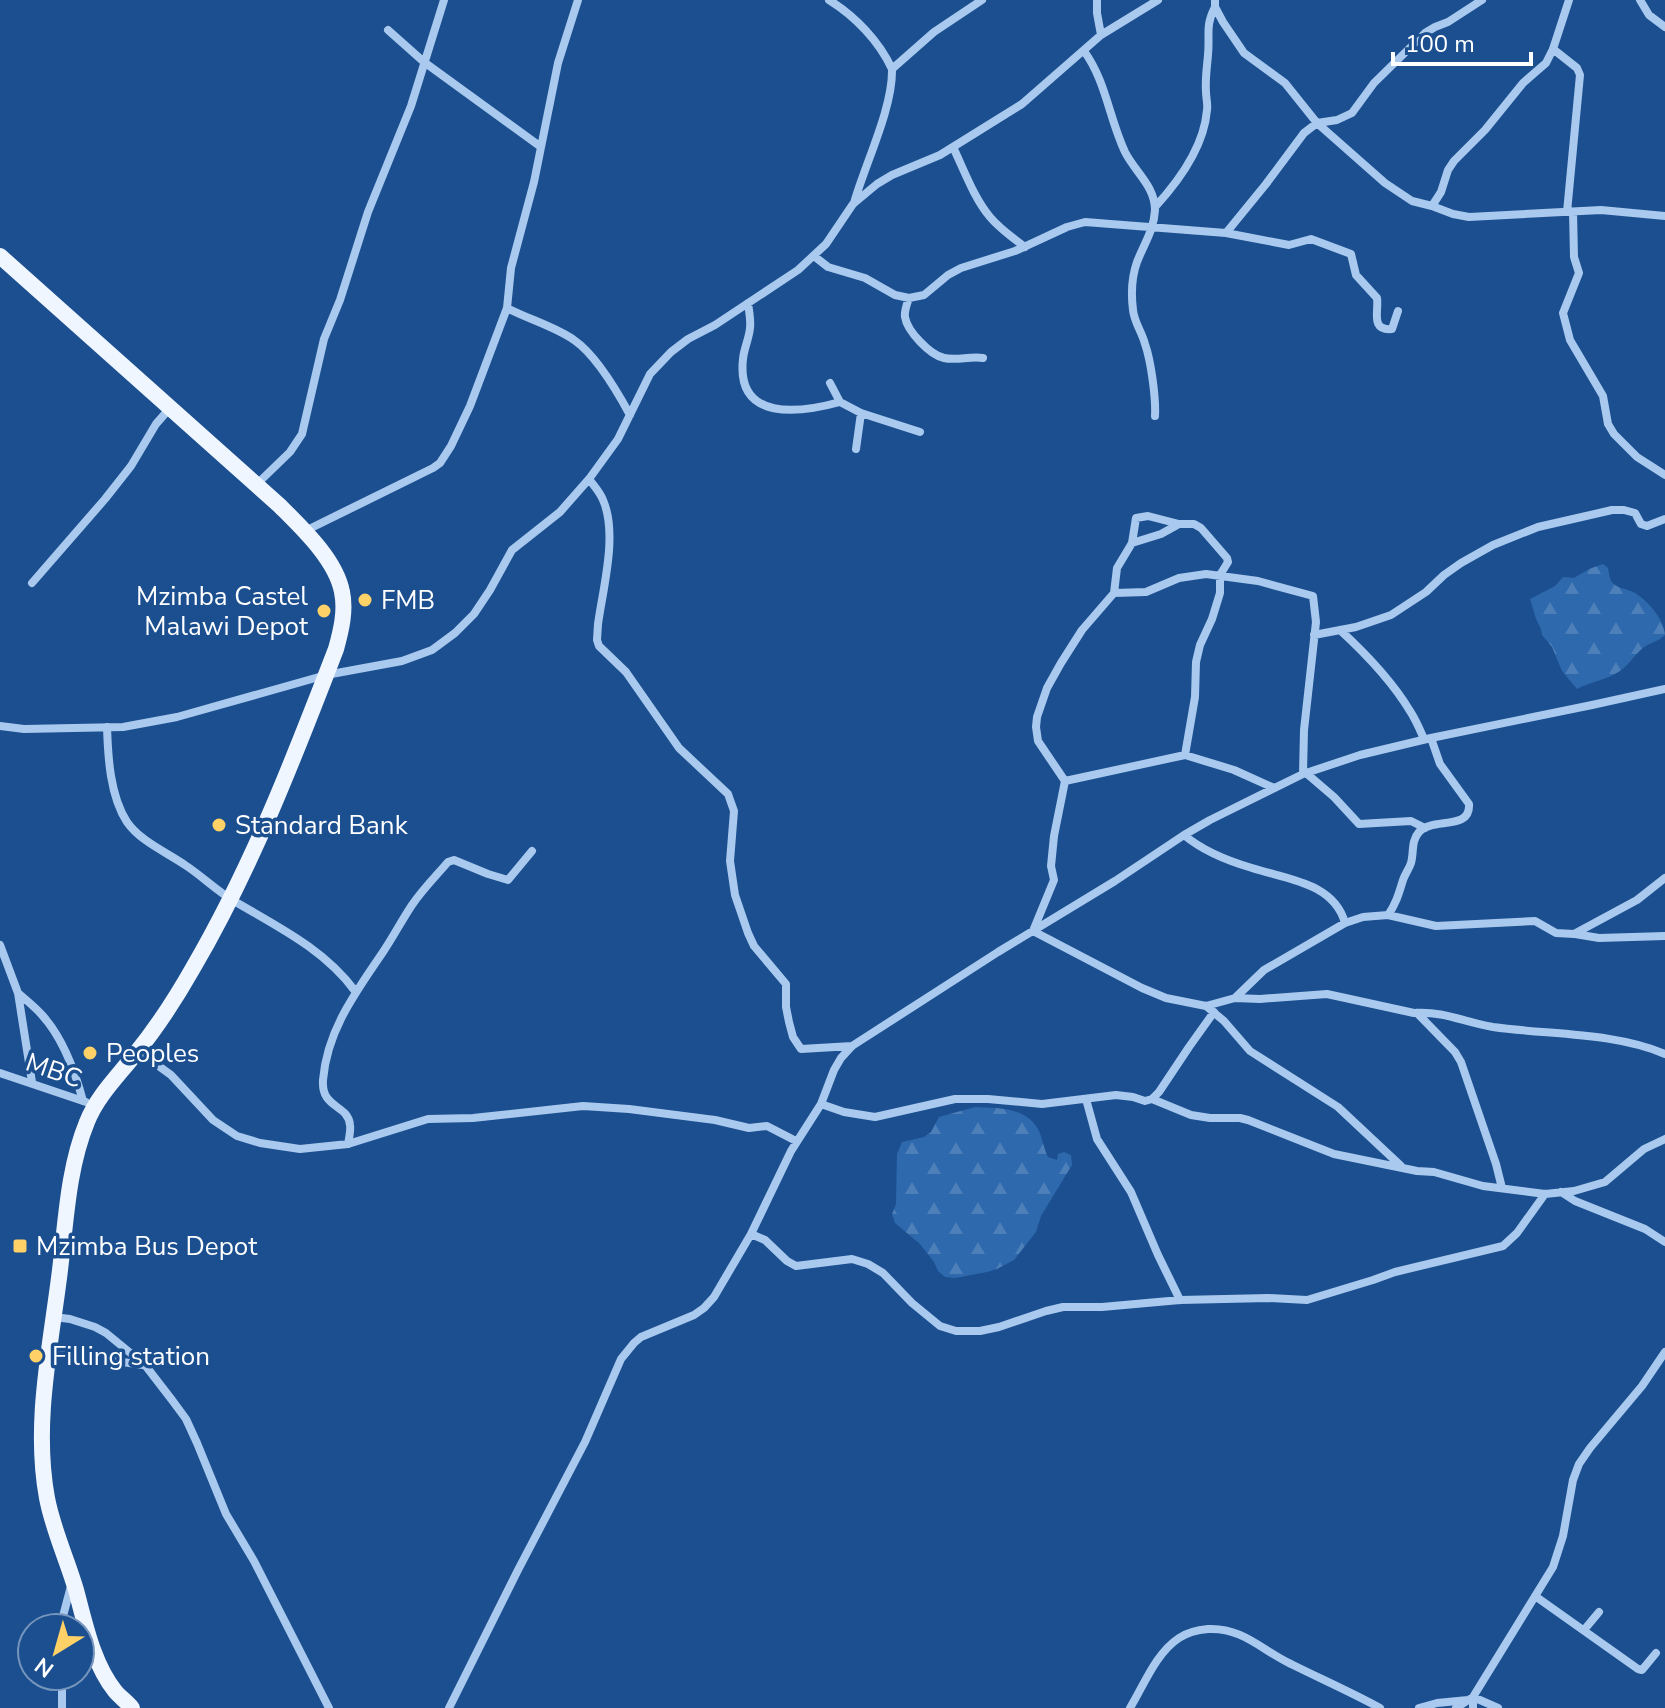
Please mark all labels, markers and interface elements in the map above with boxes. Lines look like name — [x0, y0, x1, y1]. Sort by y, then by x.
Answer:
scale bar — [1393, 16, 1531, 66]
text: 100 m — [1405, 28, 1475, 60]
place label: Mzimba Castel Malawi Depot — [136, 579, 309, 644]
place label: FMB — [381, 583, 435, 618]
marker: FMB — [356, 591, 374, 609]
marker: Mzimba Castel Malawi Depot — [315, 602, 333, 620]
place label: Standard Bank — [235, 808, 409, 843]
marker: Standard Bank — [210, 816, 228, 834]
place label: Peoples — [106, 1036, 199, 1071]
marker: Peoples — [81, 1044, 99, 1062]
street label: MBC — [21, 1045, 87, 1096]
place label: Mzimba Bus Depot — [36, 1229, 258, 1264]
marker: Mzimba Bus Depot — [11, 1237, 29, 1255]
place label: Filling station — [52, 1339, 210, 1374]
marker: Filling station — [27, 1347, 45, 1365]
north arrow — [16, 1612, 96, 1692]
text: N — [29, 1650, 60, 1684]

